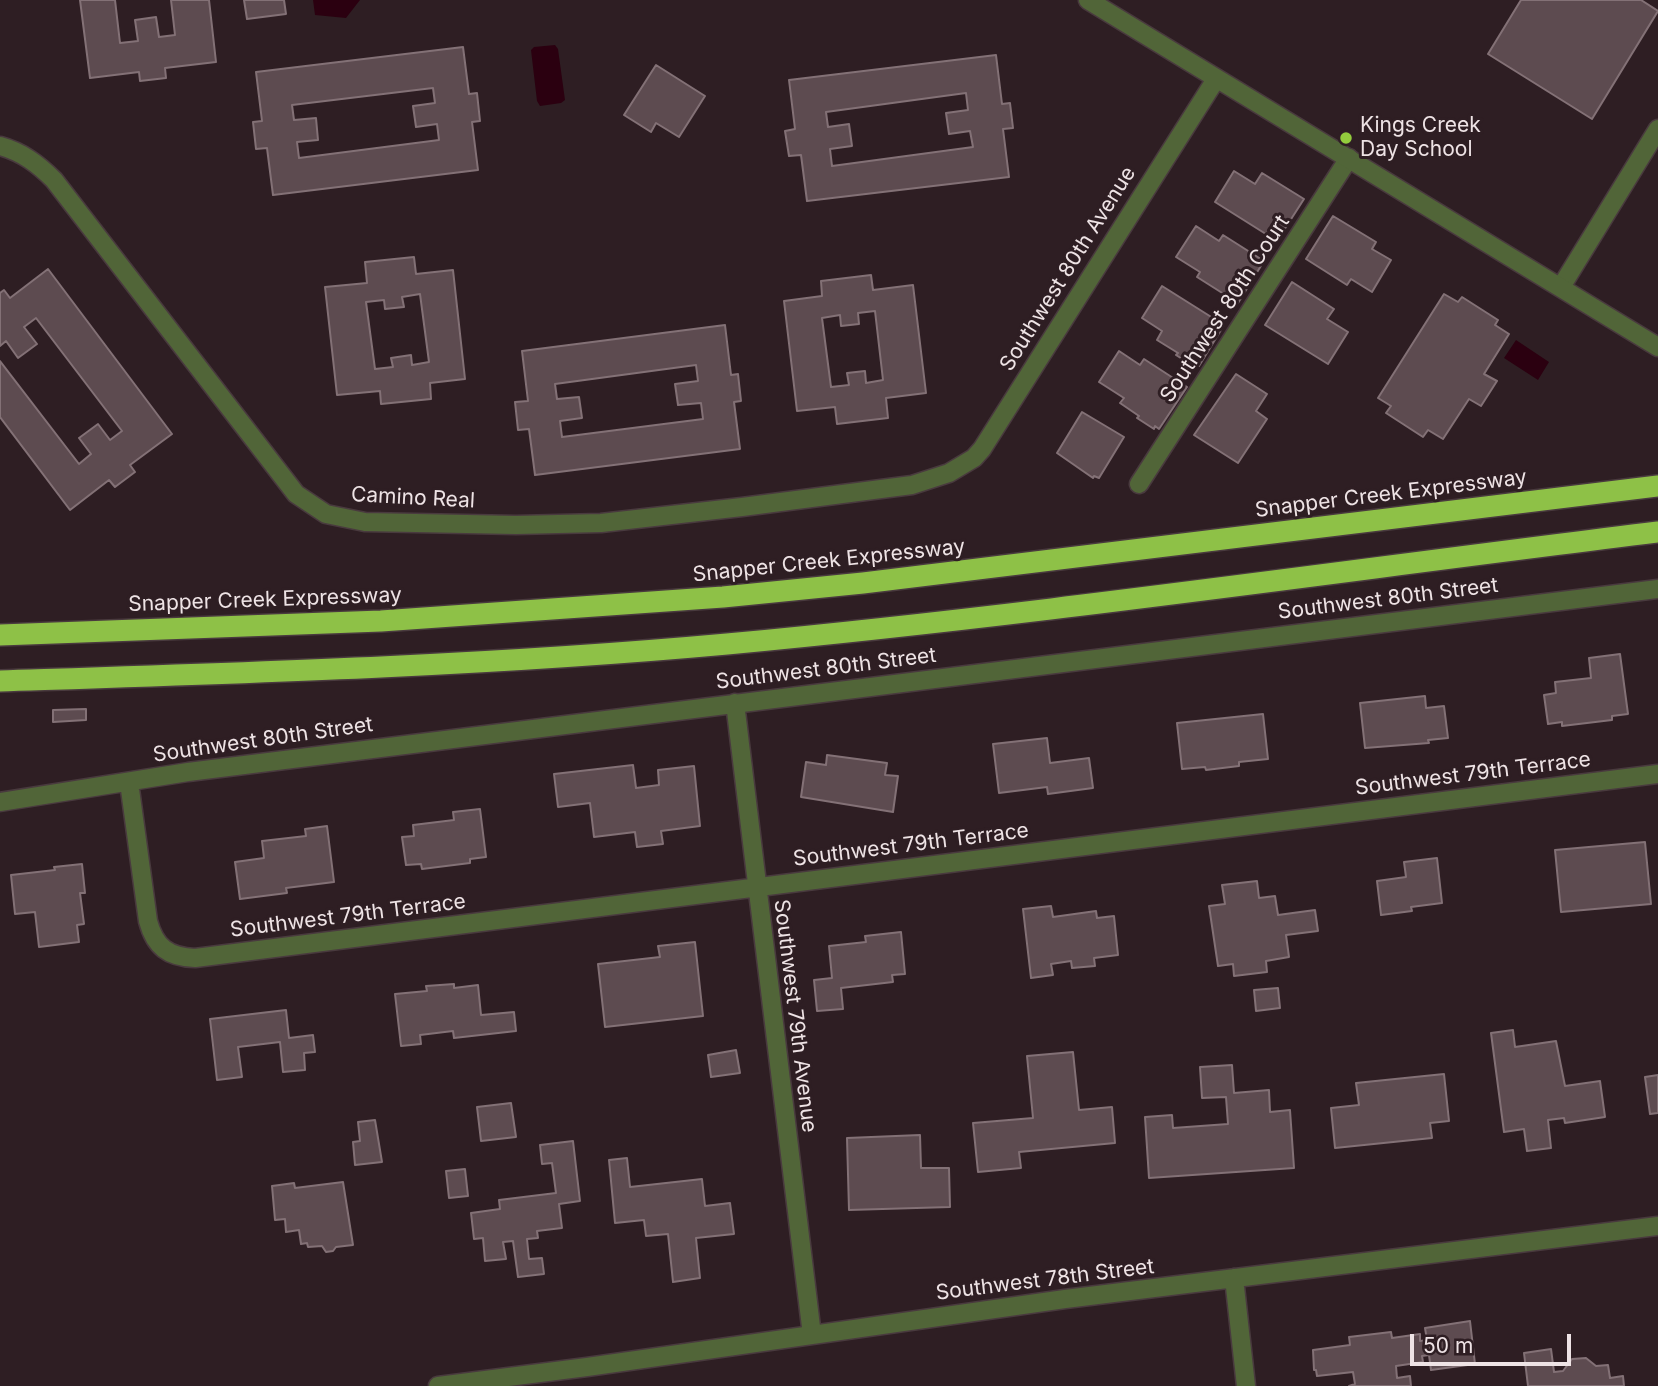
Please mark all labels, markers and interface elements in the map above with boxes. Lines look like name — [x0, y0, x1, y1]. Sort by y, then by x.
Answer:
place label: Kings Creek Day School — [1360, 113, 1481, 163]
marker: Kings Creek Day School — [1338, 130, 1354, 146]
street label: Southwest 80th Avenue — [995, 162, 1141, 376]
street label: Southwest 80th Court — [1155, 211, 1295, 407]
street label: Snapper Creek Expressway — [1254, 465, 1528, 523]
street label: Camino Real — [350, 482, 476, 514]
street label: Snapper Creek Expressway — [692, 534, 966, 588]
street label: Southwest 80th Street — [1276, 573, 1500, 625]
street label: Snapper Creek Expressway — [128, 583, 402, 617]
street label: Southwest 80th Street — [714, 643, 938, 695]
street label: Southwest 80th Street — [151, 712, 375, 768]
street label: Southwest 79th Terrace — [1354, 747, 1592, 801]
street label: Southwest 79th Terrace — [792, 818, 1030, 872]
street label: Southwest 79th Terrace — [229, 889, 467, 943]
street label: Southwest 79th Avenue — [768, 898, 822, 1134]
street label: Southwest 78th Street — [934, 1254, 1156, 1306]
scale bar — [1413, 1320, 1574, 1364]
text: 50 m — [1423, 1333, 1473, 1358]

